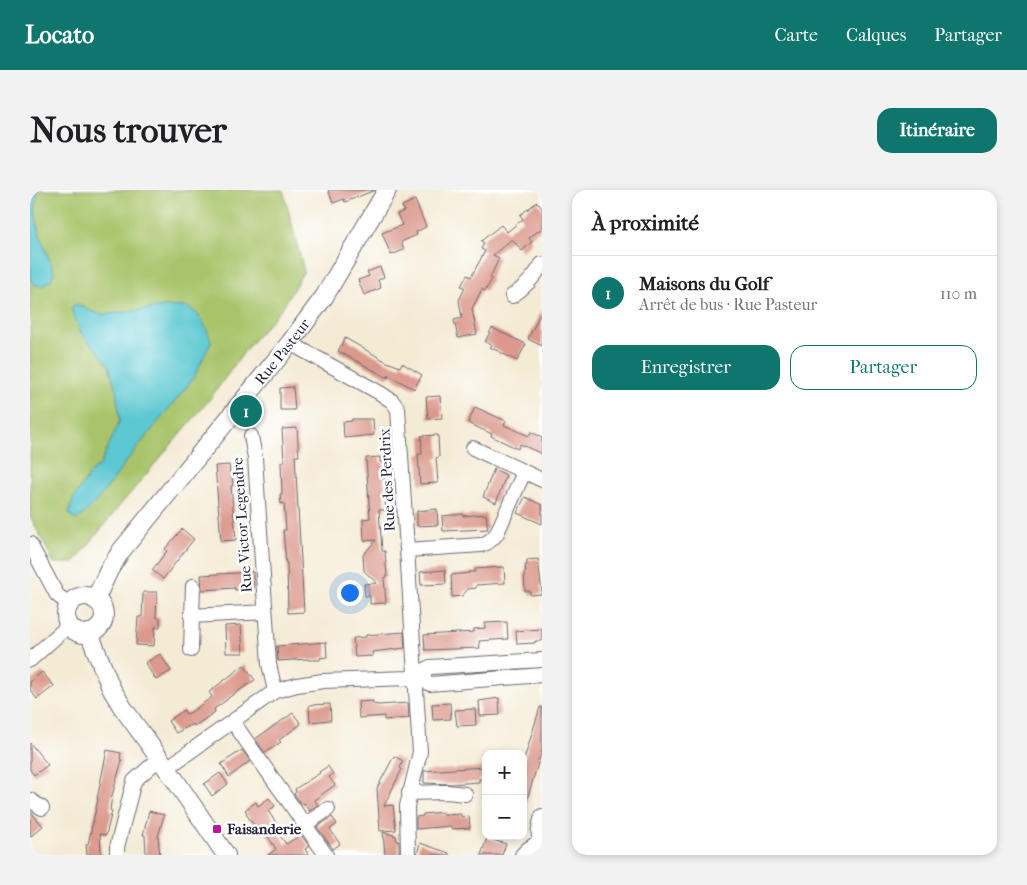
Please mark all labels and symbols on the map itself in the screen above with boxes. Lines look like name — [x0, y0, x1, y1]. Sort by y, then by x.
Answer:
street label: Rue Pasteur — [251, 315, 314, 388]
pin: 1 — [230, 392, 262, 430]
street label: Rue des Perdrix — [375, 428, 399, 532]
street label: Rue Victor Legendre — [228, 456, 256, 593]
your location — [337, 580, 363, 606]
place label: Faisanderie — [226, 820, 302, 838]
marker: Faisanderie — [211, 823, 223, 835]

